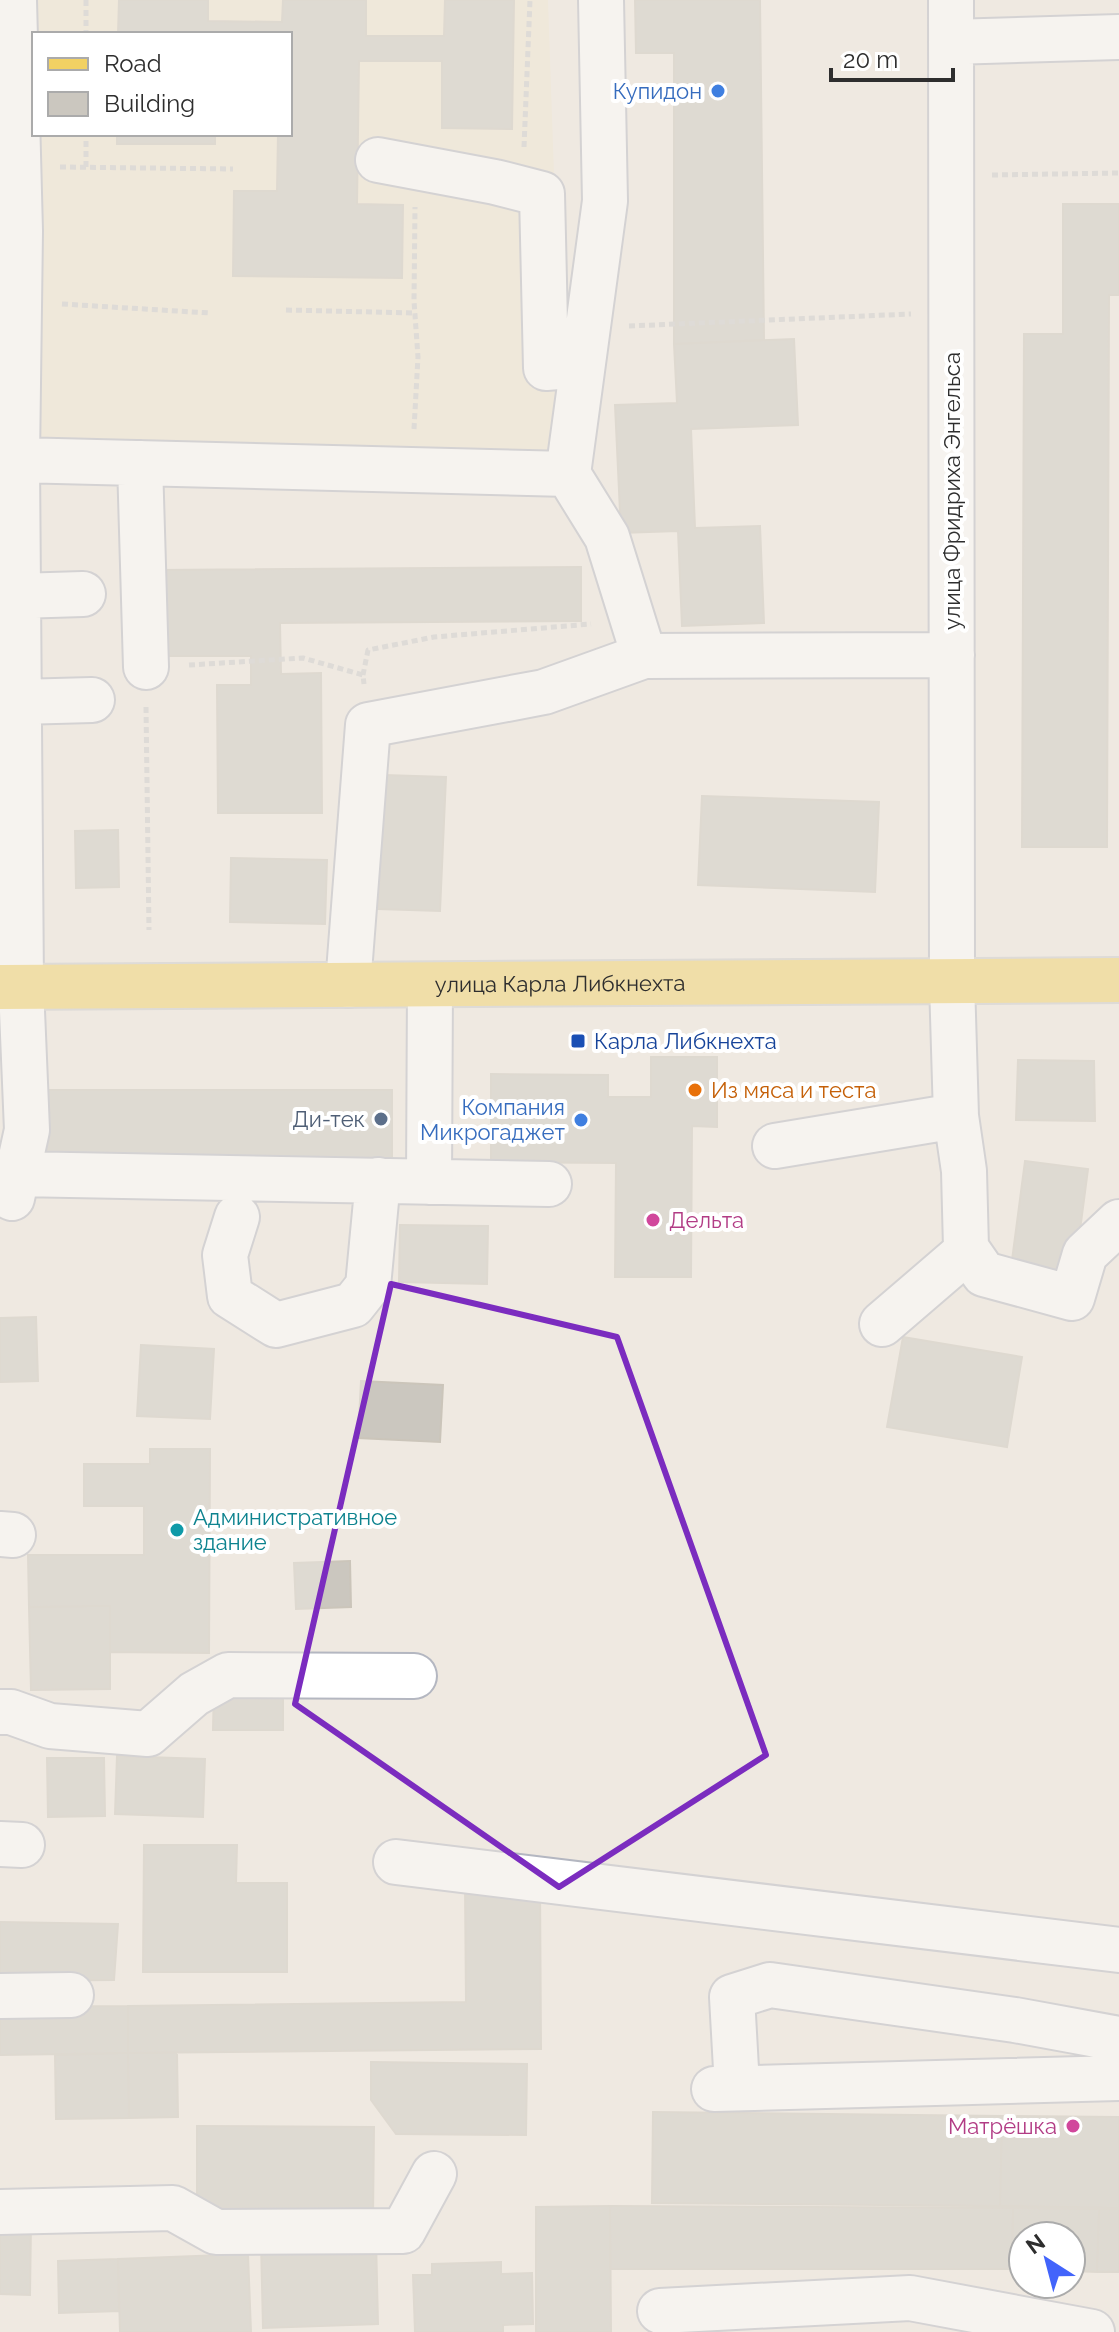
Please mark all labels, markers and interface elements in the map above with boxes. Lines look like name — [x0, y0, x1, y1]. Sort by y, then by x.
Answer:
legend — [32, 32, 292, 136]
scale bar — [831, 32, 953, 82]
text: 20 m — [843, 45, 898, 74]
text: Road — [104, 49, 162, 78]
place label: Купидон — [613, 78, 702, 104]
marker: Купидон — [709, 82, 727, 100]
text: Building — [104, 89, 195, 118]
street label: улица Фридриха Энгельса — [939, 352, 965, 630]
street label: улица Карла Либкнехта — [435, 970, 685, 997]
place label: Карла Либкнехта — [594, 1028, 777, 1054]
marker: Карла Либкнехта — [569, 1032, 587, 1050]
place label: Из мяса и теста — [711, 1077, 877, 1103]
marker: Из мяса и теста — [686, 1081, 704, 1099]
place label: Компания Микрогаджет — [420, 1094, 565, 1145]
place label: Ди-тек — [292, 1106, 365, 1132]
marker: Ди-тек — [372, 1110, 390, 1128]
marker: Компания Микрогаджет — [572, 1111, 590, 1129]
place label: Дельта — [669, 1207, 744, 1233]
marker: Дельта — [644, 1211, 662, 1229]
place label: Административное здание — [193, 1504, 397, 1555]
marker: Административное здание — [168, 1521, 186, 1539]
place label: Матрёшка — [948, 2113, 1057, 2139]
marker: Матрёшка — [1064, 2117, 1082, 2135]
north arrow — [1007, 2220, 1087, 2300]
text: N — [1021, 2228, 1050, 2259]

